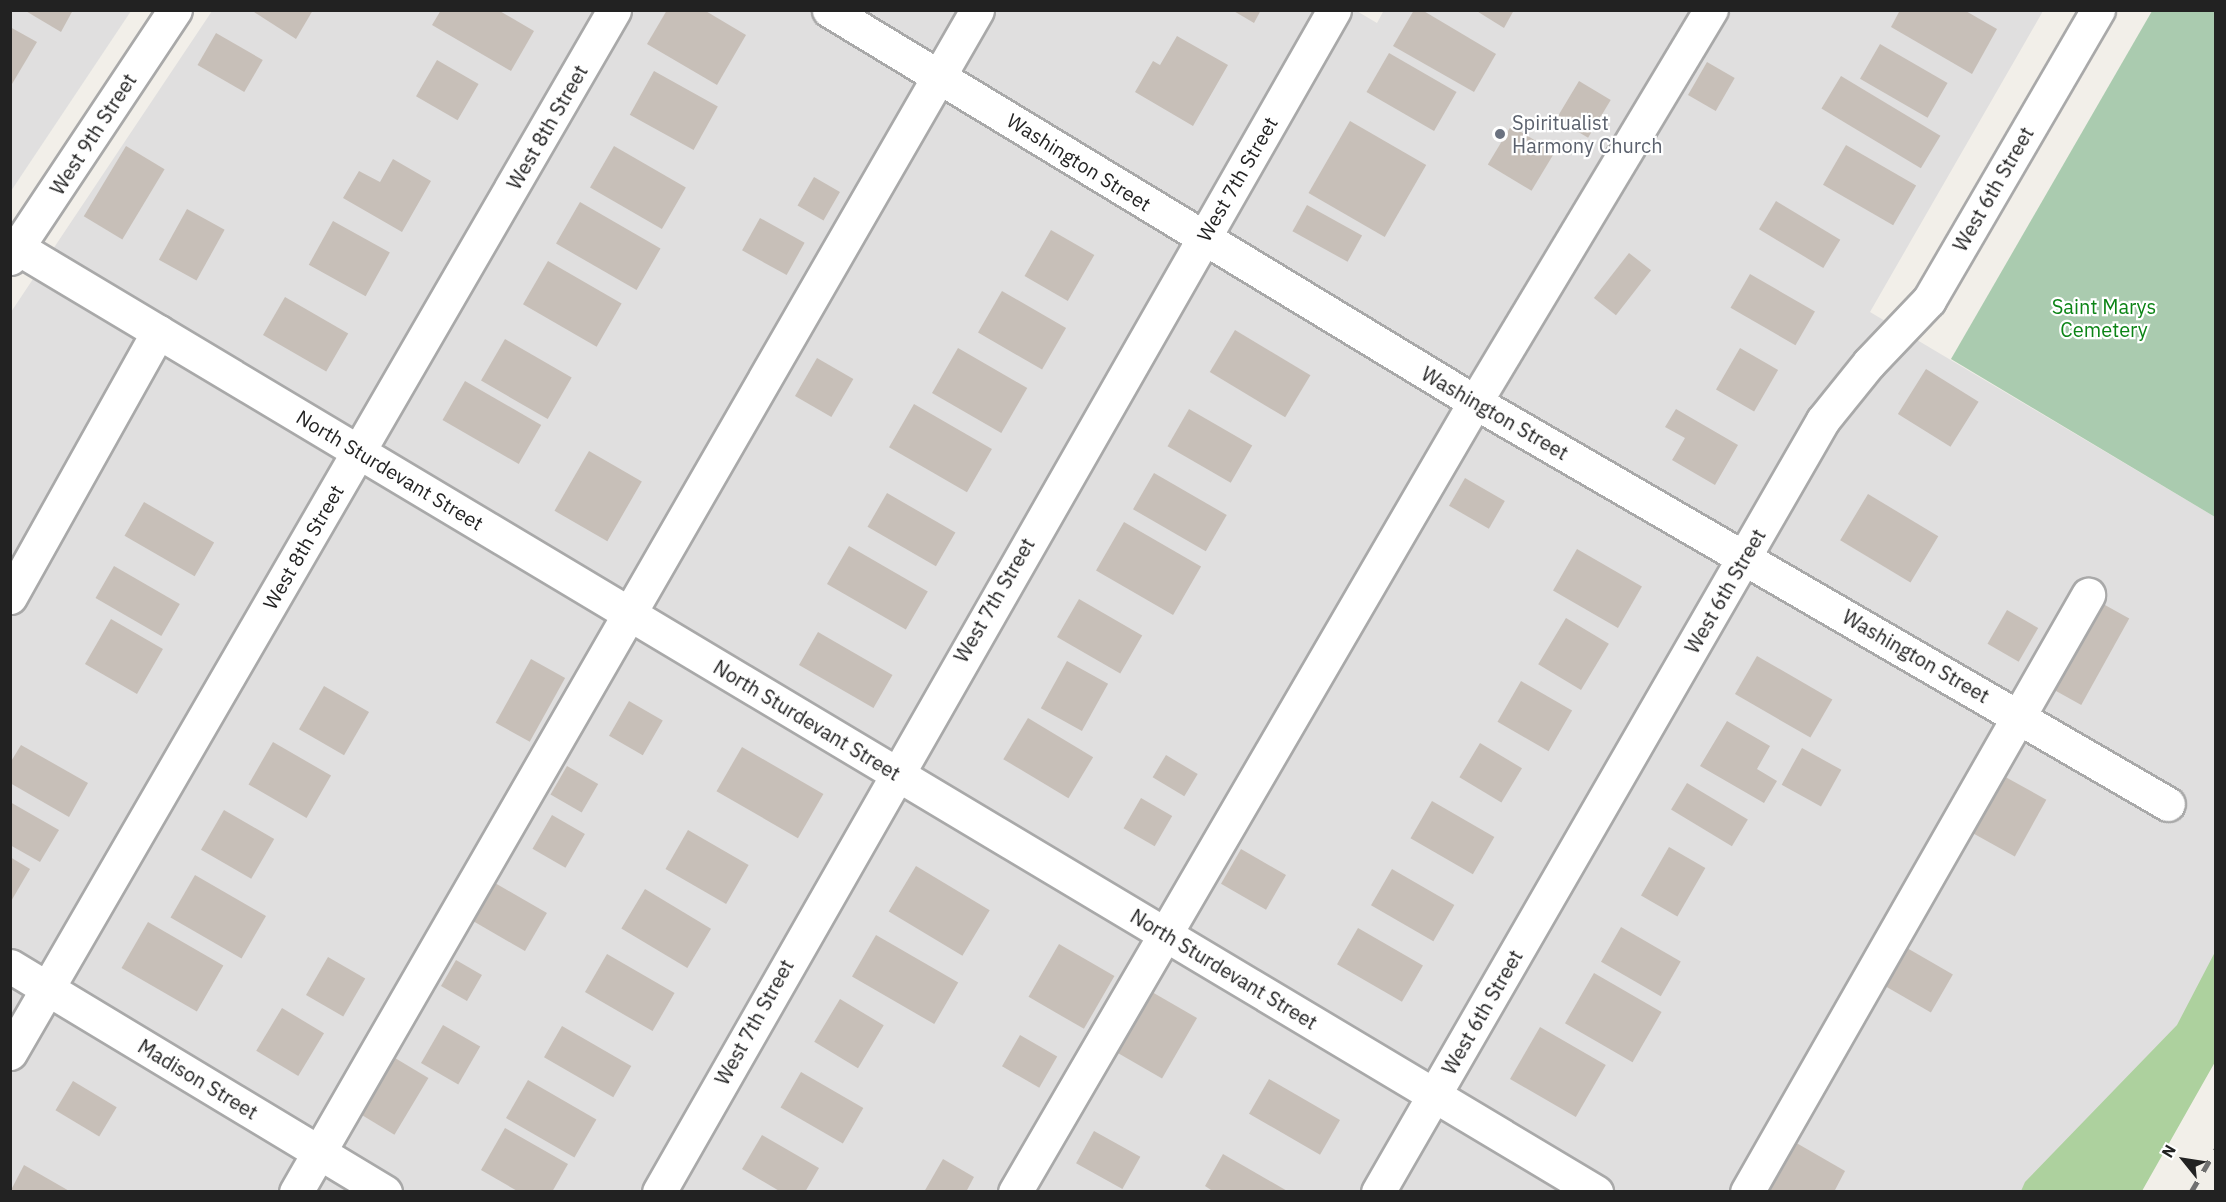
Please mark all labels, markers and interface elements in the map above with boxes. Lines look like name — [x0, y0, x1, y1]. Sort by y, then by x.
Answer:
street label: West 8th Street — [502, 60, 592, 194]
street label: West 9th Street — [45, 69, 141, 199]
street label: Washington Street — [1003, 108, 1155, 216]
place label: Spiritualist Harmony Church — [1512, 110, 1663, 157]
street label: West 7th Street — [1192, 112, 1282, 246]
street label: West 6th Street — [1948, 122, 2038, 256]
marker: Spiritualist Harmony Church — [1493, 127, 1507, 141]
park label: Saint Marys Cemetery — [2052, 295, 2156, 342]
street label: Washington Street — [1417, 361, 1573, 465]
street label: North Sturdevant Street — [292, 405, 488, 535]
street label: West 8th Street — [258, 480, 348, 614]
street label: West 6th Street — [1680, 524, 1770, 658]
street label: West 7th Street — [949, 533, 1039, 667]
street label: Washington Street — [1838, 604, 1994, 708]
street label: North Sturdevant Street — [709, 655, 905, 785]
street label: North Sturdevant Street — [1126, 904, 1322, 1034]
street label: West 6th Street — [1437, 945, 1527, 1079]
street label: West 7th Street — [710, 955, 798, 1089]
street label: Madison Street — [134, 1034, 262, 1124]
north arrow — [2154, 1130, 2214, 1190]
text: N — [2157, 1141, 2180, 1161]

